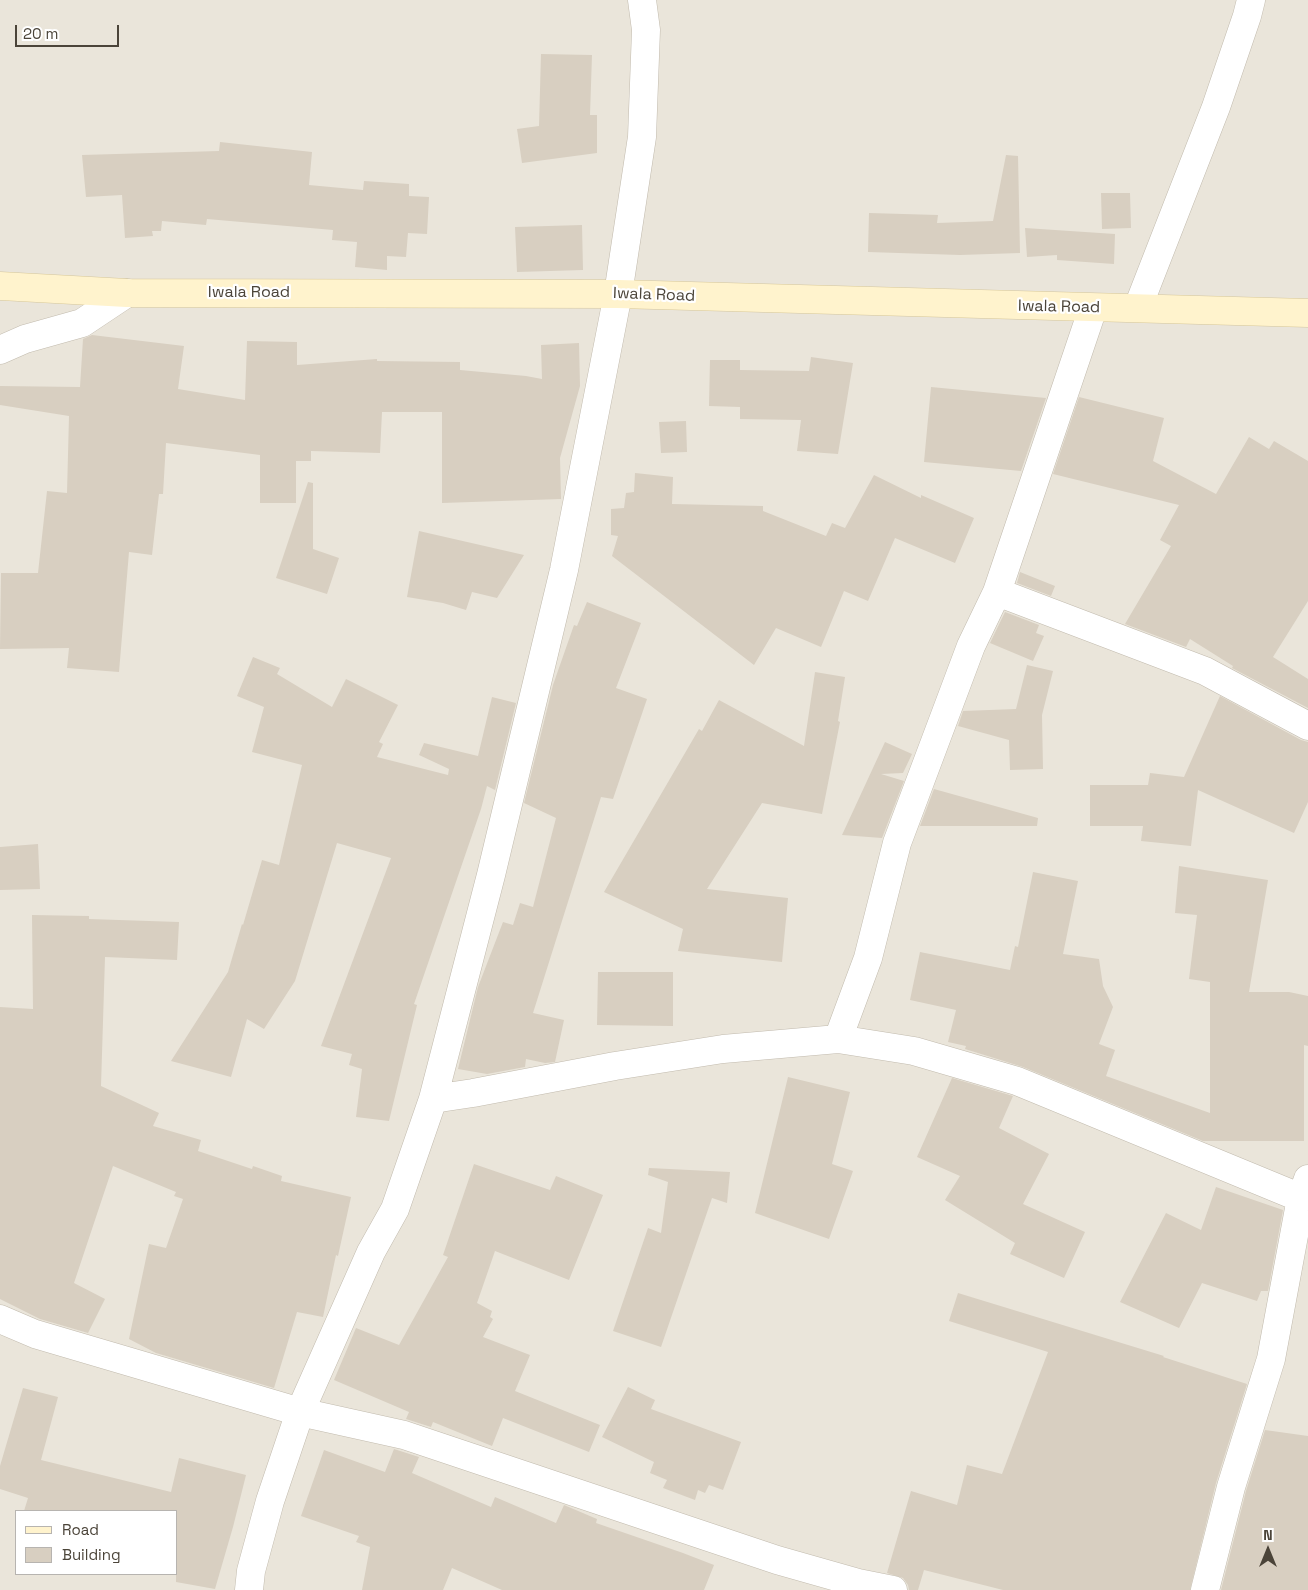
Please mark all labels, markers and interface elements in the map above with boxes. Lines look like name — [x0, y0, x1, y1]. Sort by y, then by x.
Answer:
scale bar — [18, 15, 121, 47]
text: 20 m — [23, 24, 58, 43]
street label: Iwala Road — [208, 283, 290, 303]
street label: Iwala Road — [613, 284, 695, 306]
street label: Iwala Road — [1018, 297, 1100, 317]
legend — [15, 1510, 178, 1575]
text: Road — [62, 1520, 99, 1539]
north arrow — [1243, 1525, 1293, 1575]
text: N — [1263, 1526, 1273, 1544]
text: Building — [62, 1545, 121, 1564]

